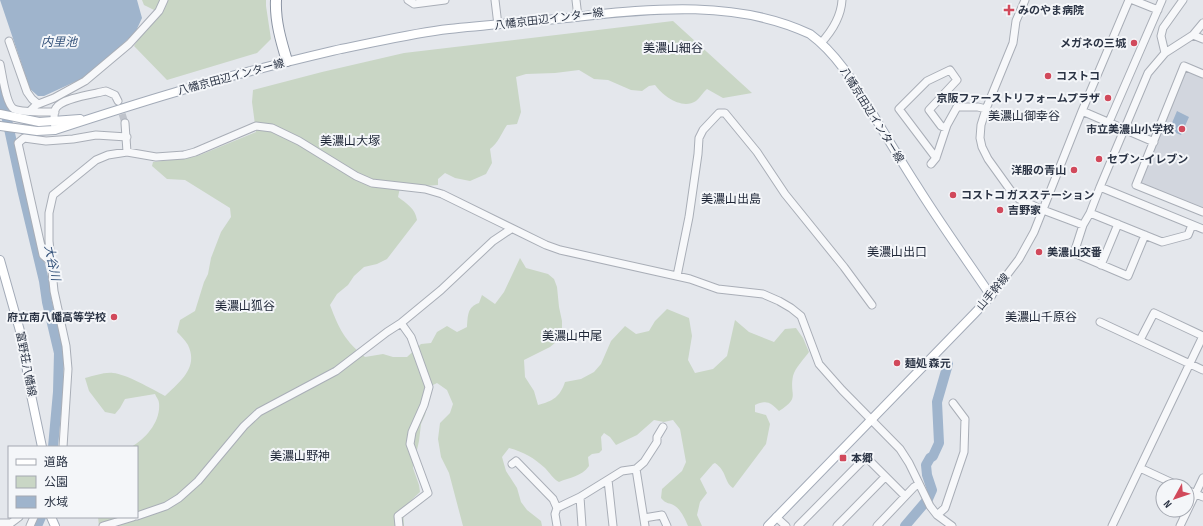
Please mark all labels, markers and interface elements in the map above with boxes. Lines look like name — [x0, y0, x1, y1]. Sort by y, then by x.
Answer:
marker: みのやま病院 — [1003, 4, 1015, 16]
place label: みのやま病院 — [1018, 4, 1084, 17]
street label: 八幡京田辺インター線 — [494, 6, 604, 32]
water label: 内里池 — [41, 35, 78, 50]
place label: メガネの三城 — [1060, 37, 1127, 50]
marker: メガネの三城 — [1129, 38, 1139, 48]
district label: 美濃山細谷 — [643, 41, 703, 56]
street label: 八幡京田辺インター線 — [176, 56, 286, 98]
street label: 八幡京田辺インター線 — [837, 65, 907, 165]
place label: コストコ — [1056, 70, 1100, 83]
marker: コストコ — [1043, 71, 1053, 81]
place label: 京阪ファーストリフォームプラザ — [937, 92, 1100, 105]
marker: 京阪ファーストリフォームプラザ — [1103, 93, 1113, 103]
district label: 美濃山御幸谷 — [988, 109, 1060, 124]
place label: 市立美濃山小学校 — [1086, 123, 1174, 136]
marker: 市立美濃山小学校 — [1177, 124, 1187, 134]
district label: 美濃山大塚 — [320, 134, 380, 149]
place label: セブン-イレブン — [1107, 153, 1188, 166]
marker: セブン-イレブン — [1094, 154, 1104, 164]
place label: 洋服の青山 — [1011, 164, 1066, 177]
marker: 洋服の青山 — [1069, 165, 1079, 175]
place label: コストコ ガスステーション — [961, 189, 1095, 202]
marker: コストコ ガスステーション — [948, 190, 958, 200]
district label: 美濃山出島 — [701, 192, 761, 207]
place label: 吉野家 — [1008, 204, 1041, 217]
marker: 吉野家 — [995, 205, 1005, 215]
water label: 大谷川 — [41, 244, 63, 284]
district label: 美濃山出口 — [867, 245, 927, 260]
place label: 美濃山交番 — [1047, 246, 1102, 259]
marker: 美濃山交番 — [1034, 247, 1044, 257]
street label: 山手幹線 — [974, 271, 1012, 313]
district label: 美濃山狐谷 — [215, 299, 275, 314]
district label: 美濃山千原谷 — [1005, 310, 1077, 325]
place label: 府立南八幡高等学校 — [7, 311, 106, 324]
marker: 府立南八幡高等学校 — [109, 312, 119, 322]
district label: 美濃山中尾 — [542, 329, 602, 344]
street label: 富野荘八幡線 — [13, 330, 39, 398]
place label: 麺処 森元 — [904, 357, 951, 370]
marker: 麺処 森元 — [892, 358, 902, 368]
legend — [8, 446, 138, 518]
district label: 美濃山野神 — [270, 449, 330, 464]
place label: 本郷 — [851, 452, 873, 465]
marker: 本郷 — [838, 453, 848, 463]
text: 道路 — [44, 455, 68, 470]
text: 公園 — [44, 475, 68, 490]
north arrow — [1155, 478, 1195, 518]
text: 水域 — [44, 495, 68, 510]
text: N — [1161, 498, 1175, 511]

